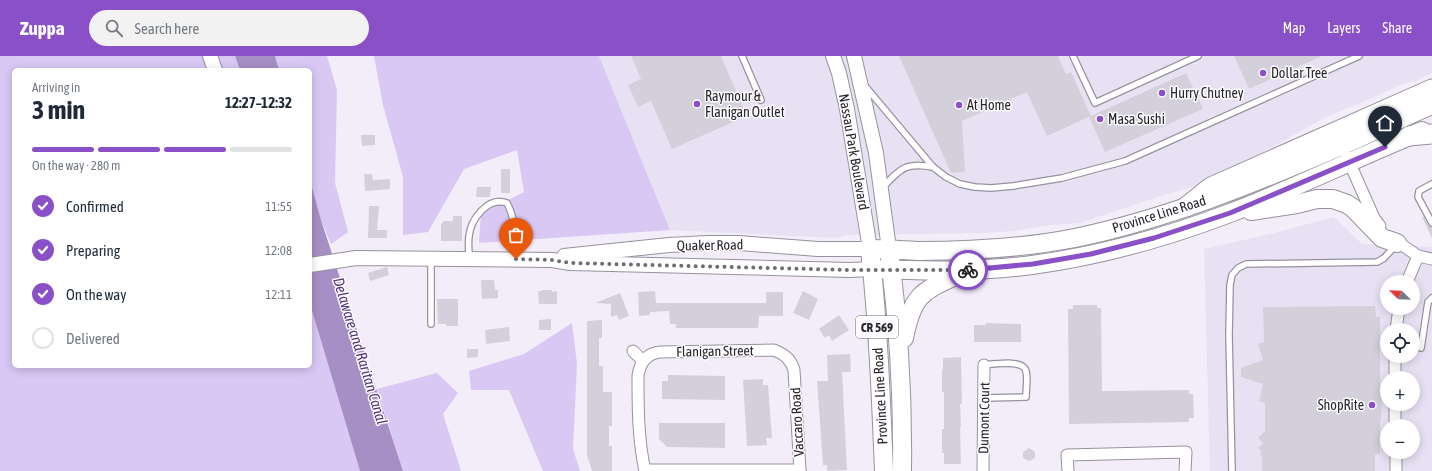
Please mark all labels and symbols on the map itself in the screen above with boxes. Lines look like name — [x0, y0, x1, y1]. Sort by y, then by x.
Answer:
place label: Dollar Tree — [1271, 65, 1327, 81]
marker: Dollar Tree — [1258, 68, 1268, 78]
place label: Hurry Chutney — [1170, 85, 1244, 101]
place label: Raymour & Flanigan Outlet — [705, 88, 785, 120]
marker: Hurry Chutney — [1157, 88, 1167, 98]
street label: Nassau Park Boulevard — [836, 93, 872, 211]
place label: At Home — [967, 97, 1011, 113]
marker: Raymour & Flanigan Outlet — [692, 99, 702, 109]
marker: At Home — [954, 100, 964, 110]
pin — [1368, 106, 1402, 147]
place label: Masa Sushi — [1108, 111, 1165, 127]
marker: Masa Sushi — [1095, 114, 1105, 124]
street label: Province Line Road — [1110, 192, 1208, 236]
pin — [499, 218, 533, 259]
street label: Quaker Road — [677, 236, 743, 254]
courier — [948, 250, 988, 290]
water label: Delaware and Raritan Canal — [330, 275, 391, 426]
north arrow — [1380, 275, 1420, 315]
road number: CR 569 — [856, 316, 898, 338]
street label: Flanigan Street — [676, 342, 754, 360]
street label: Province Line Road — [869, 347, 891, 445]
street label: Dumont Court — [975, 382, 993, 454]
street label: Vaccaro Road — [787, 387, 807, 457]
place label: ShopRite — [1318, 397, 1364, 413]
marker: ShopRite — [1367, 400, 1377, 410]

